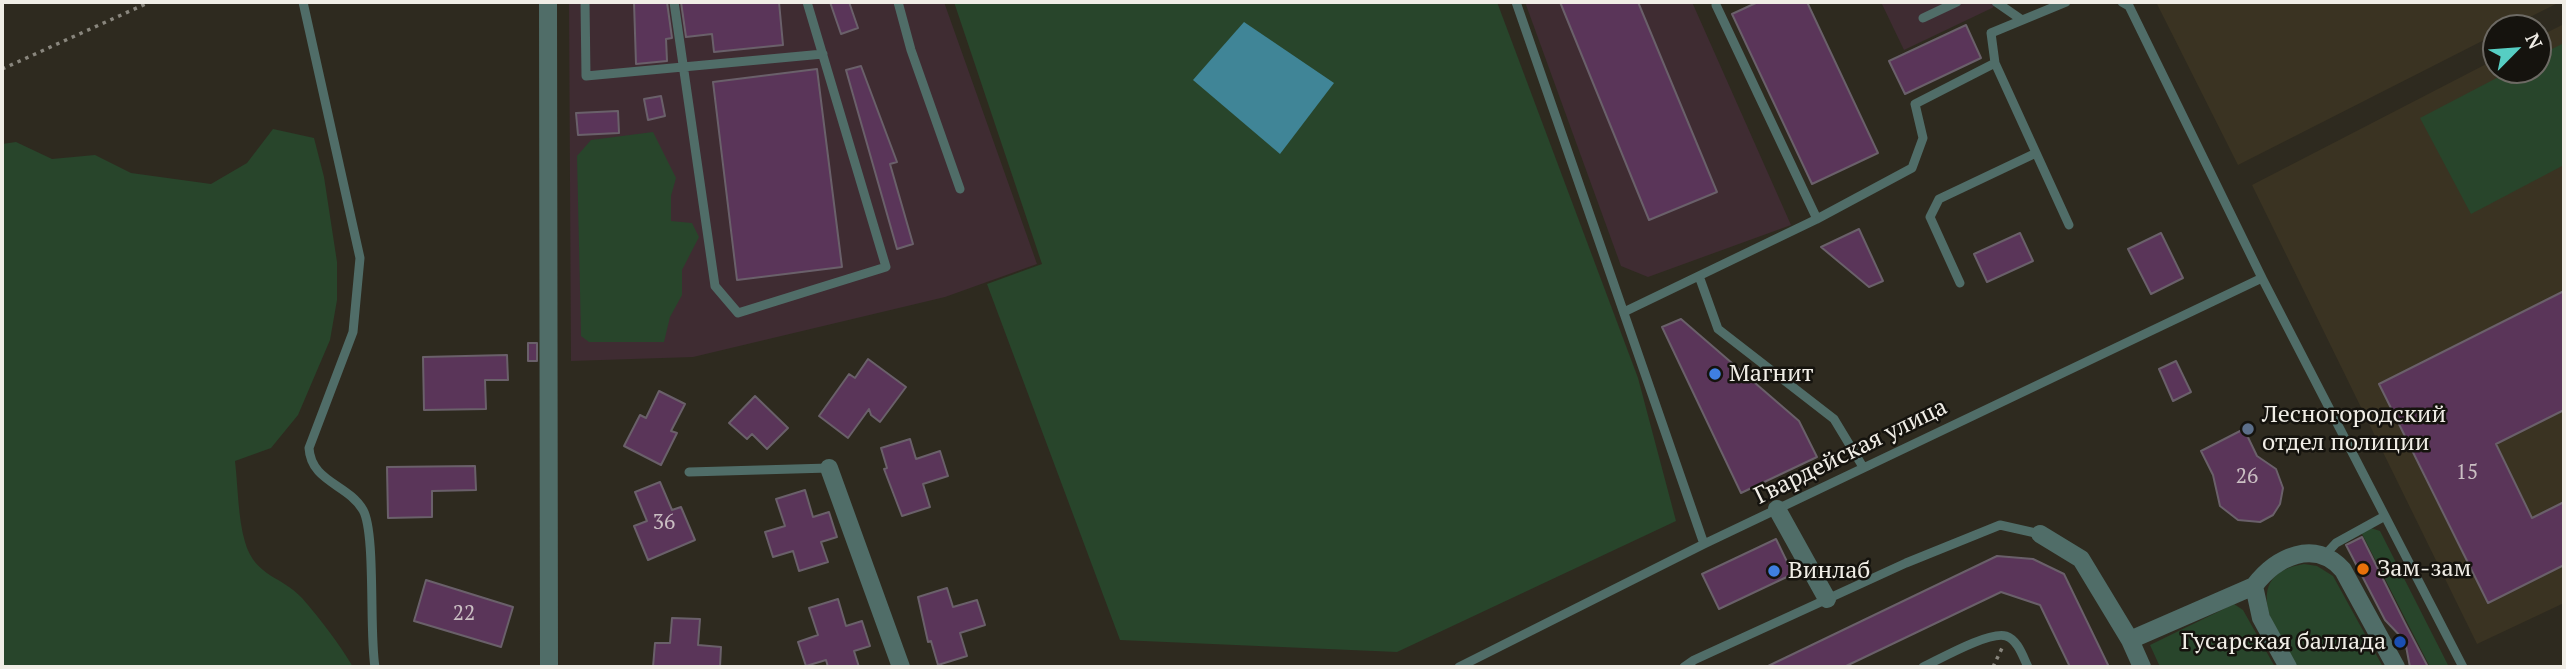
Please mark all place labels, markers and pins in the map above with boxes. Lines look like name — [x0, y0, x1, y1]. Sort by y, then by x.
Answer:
place label: Магнит — [1729, 360, 1814, 388]
marker: Магнит — [1707, 366, 1723, 382]
place label: Лесногородский отдел полиции — [2262, 401, 2446, 457]
marker: Лесногородский отдел полиции — [2240, 421, 2256, 437]
place label: Зам-зам — [2377, 555, 2471, 583]
place label: Винлаб — [1788, 557, 1870, 585]
marker: Зам-зам — [2355, 561, 2371, 577]
marker: Винлаб — [1766, 563, 1782, 579]
place label: Гусарская баллада — [2181, 628, 2386, 656]
marker: Гусарская баллада — [2392, 634, 2408, 650]

